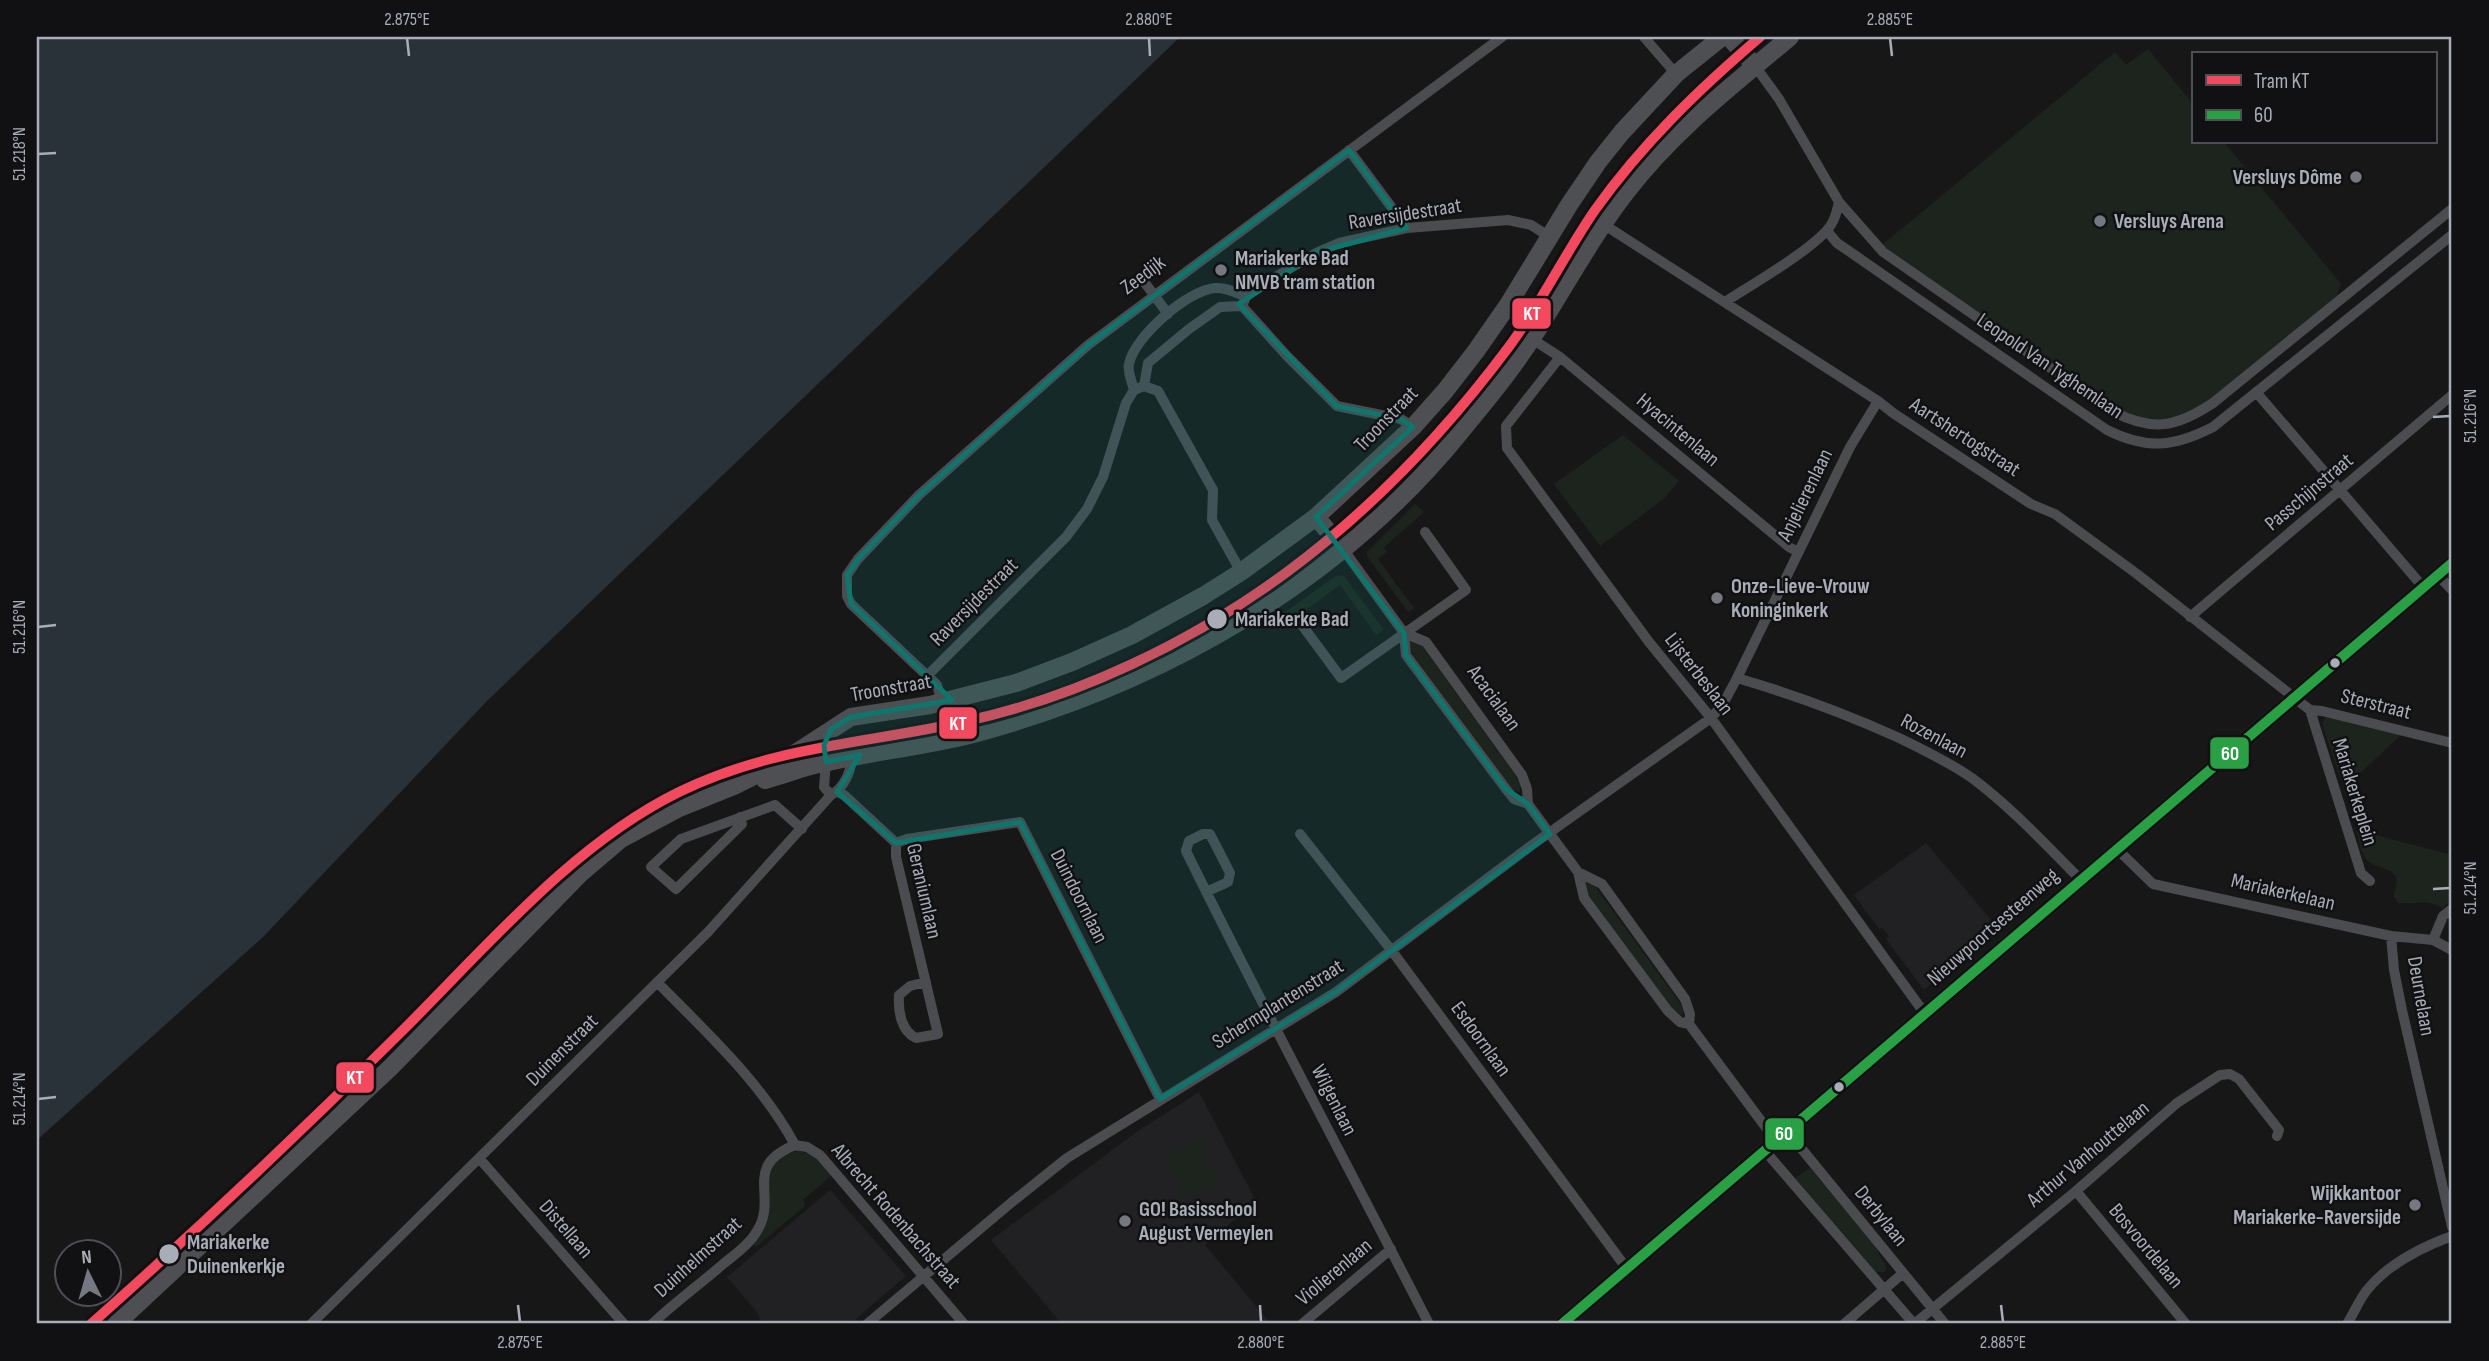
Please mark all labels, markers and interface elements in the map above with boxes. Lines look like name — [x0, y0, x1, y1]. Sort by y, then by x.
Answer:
text: 2.875°E — [384, 9, 430, 30]
text: 2.880°E — [1125, 9, 1173, 30]
text: 2.885°E — [1867, 9, 1913, 30]
legend — [2192, 52, 2436, 144]
text: Tram KT — [2254, 69, 2310, 94]
text: 60 — [2254, 103, 2273, 128]
text: 51.218°N — [9, 127, 30, 181]
place label: Versluys Dôme — [2233, 165, 2342, 190]
marker: Versluys Dôme — [2348, 169, 2364, 185]
street label: Raversijdestraat — [1347, 193, 1463, 235]
place label: Versluys Arena — [2114, 209, 2224, 234]
marker: Versluys Arena — [2092, 213, 2108, 229]
place label: Mariakerke Bad NMVB tram station — [1235, 246, 1375, 295]
street label: Zeedijk — [1116, 250, 1170, 300]
marker: Mariakerke Bad NMVB tram station — [1213, 262, 1229, 278]
line badge: KT — [1511, 297, 1552, 330]
text: KT — [1523, 303, 1541, 326]
street label: Leopold Van Tyghemlaan — [1972, 308, 2128, 424]
street label: Troonstraat — [1349, 381, 1423, 457]
street label: Hyacintenlaan — [1631, 388, 1725, 472]
text: 51.216°N — [2460, 389, 2481, 443]
street label: Aartshertogstraat — [1904, 391, 2025, 482]
street label: Anjelierenlaan — [1772, 445, 1838, 546]
street label: Passchijnstraat — [2260, 448, 2358, 536]
street label: Raversijdestraat — [925, 553, 1023, 651]
place label: Onze-Lieve-Vrouw Koninginkerk — [1731, 574, 1870, 623]
marker: Onze-Lieve-Vrouw Koninginkerk — [1709, 590, 1725, 606]
text: 51.216°N — [9, 600, 30, 654]
marker: Mariakerke Bad — [1205, 607, 1229, 631]
place label: Mariakerke Bad — [1235, 607, 1349, 632]
street label: Lijsterbeslaan — [1659, 628, 1739, 720]
unlabelled marker — [2328, 656, 2342, 670]
street label: Acacialaan — [1461, 660, 1526, 736]
street label: Troonstraat — [849, 669, 933, 707]
street label: Sterstraat — [2338, 683, 2414, 725]
line badge: KT — [938, 706, 978, 740]
street label: Rozenlaan — [1896, 708, 1972, 764]
text: KT — [949, 713, 967, 736]
street label: Mariakerkeplein — [2327, 735, 2383, 849]
line badge: 60 — [2209, 736, 2250, 770]
text: 60 — [2221, 743, 2239, 766]
street label: Geraniumlaan — [901, 841, 947, 941]
street label: Duindoornlaan — [1045, 845, 1113, 947]
text: 51.214°N — [2460, 861, 2481, 915]
street label: Nieuwpoortsesteenweg — [1922, 863, 2064, 991]
street label: Mariakerkelaan — [2229, 868, 2337, 916]
street label: Schermplantenstraat — [1208, 954, 1348, 1054]
street label: Deurnelaan — [2402, 954, 2440, 1038]
street label: Esdoornlaan — [1445, 997, 1517, 1081]
street label: Duinenstraat — [521, 1009, 603, 1091]
street label: Wilgenlaan — [1306, 1060, 1362, 1140]
line badge: KT — [335, 1061, 375, 1094]
text: KT — [346, 1067, 364, 1090]
text: 51.214°N — [9, 1072, 30, 1126]
unlabelled marker — [1832, 1080, 1846, 1094]
street label: Arthur Vanhouttelaan — [2021, 1096, 2154, 1213]
line badge: 60 — [1764, 1117, 1805, 1151]
text: 60 — [1775, 1123, 1793, 1146]
street label: Albrecht Rodenbachstraat — [826, 1138, 966, 1294]
street label: Derbylaan — [1849, 1181, 1913, 1251]
place label: Wijkkantoor Mariakerke-Raversijde — [2233, 1181, 2402, 1230]
street label: Distellaan — [534, 1195, 598, 1263]
place label: GO! Basisschool August Vermeylen — [1138, 1197, 1273, 1246]
marker: Wijkkantoor Mariakerke-Raversijde — [2407, 1197, 2423, 1213]
street label: Bosvoordelaan — [2103, 1199, 2189, 1293]
street label: Duinhelmstraat — [649, 1211, 747, 1303]
marker: GO! Basisschool August Vermeylen — [1117, 1213, 1133, 1229]
place label: Mariakerke Duinenkerkje — [187, 1230, 285, 1279]
street label: Violierenlaan — [1291, 1233, 1377, 1311]
north arrow — [52, 1238, 122, 1308]
marker: Mariakerke Duinenkerkje — [157, 1242, 181, 1266]
text: N — [81, 1246, 93, 1269]
text: 2.875°E — [497, 1332, 543, 1353]
text: 2.880°E — [1237, 1332, 1285, 1353]
text: 2.885°E — [1980, 1332, 2026, 1353]

